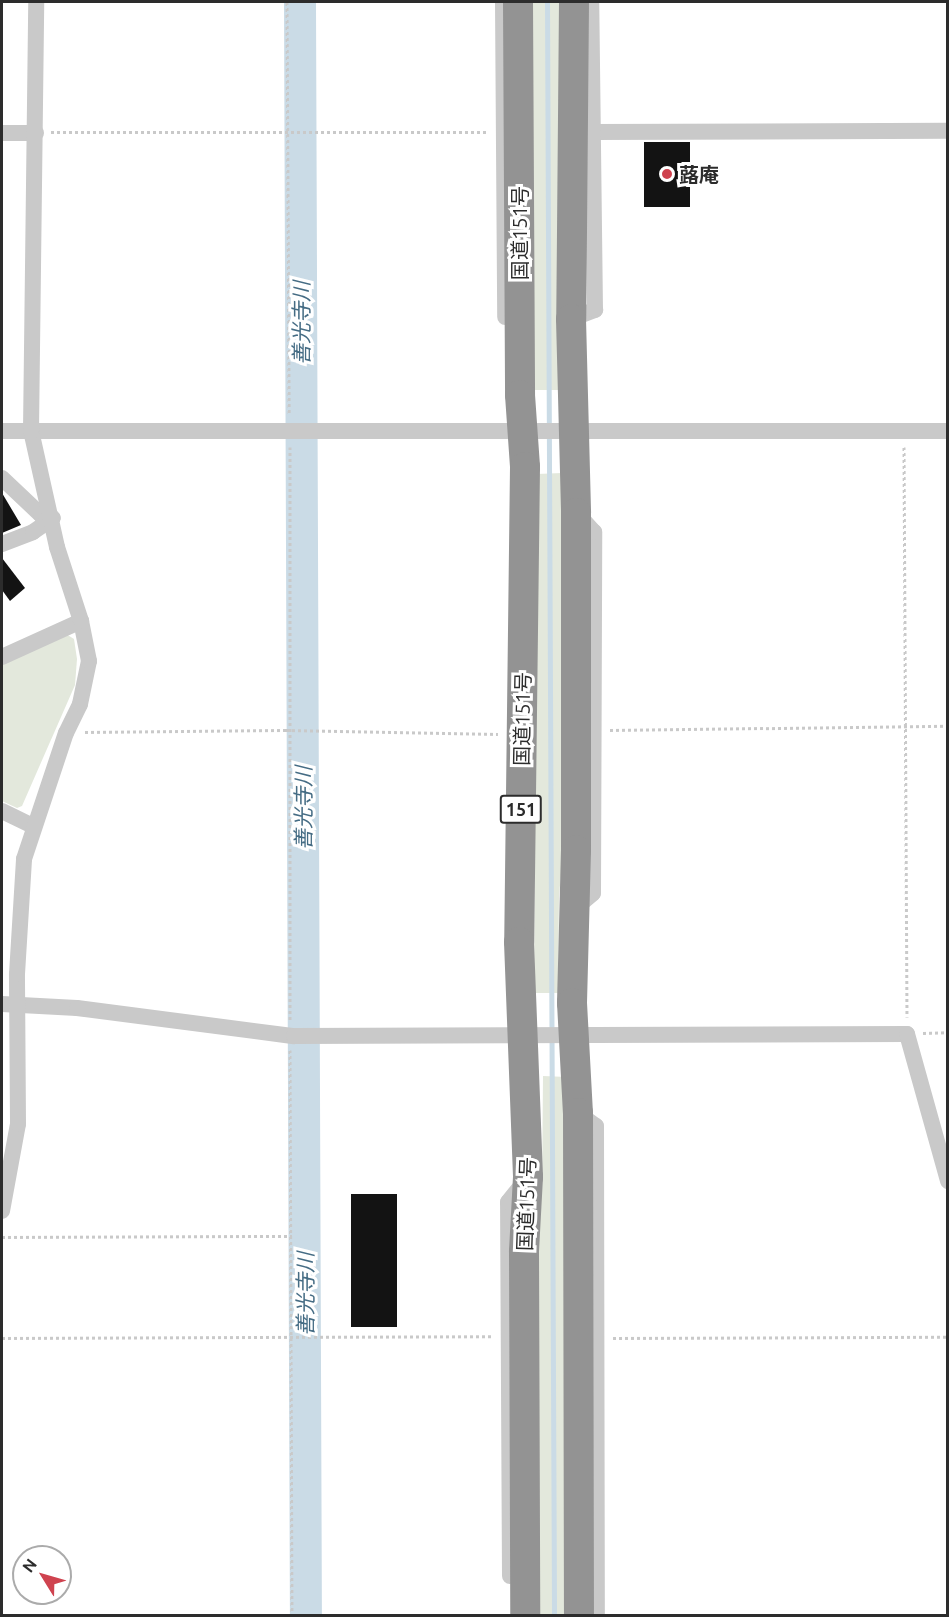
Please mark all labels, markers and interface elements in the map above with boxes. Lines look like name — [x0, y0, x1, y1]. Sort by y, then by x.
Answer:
place label: 蕗庵 — [679, 162, 719, 186]
marker: 蕗庵 — [660, 167, 674, 181]
street label: 国道151号 — [507, 186, 531, 280]
water label: 善光寺川 — [288, 281, 314, 365]
street label: 国道151号 — [509, 672, 535, 766]
water label: 善光寺川 — [290, 766, 316, 850]
road number: 151 — [498, 794, 544, 824]
street label: 国道151号 — [512, 1157, 540, 1251]
water label: 善光寺川 — [292, 1252, 318, 1336]
north arrow — [12, 1545, 72, 1605]
text: N — [18, 1555, 40, 1576]

